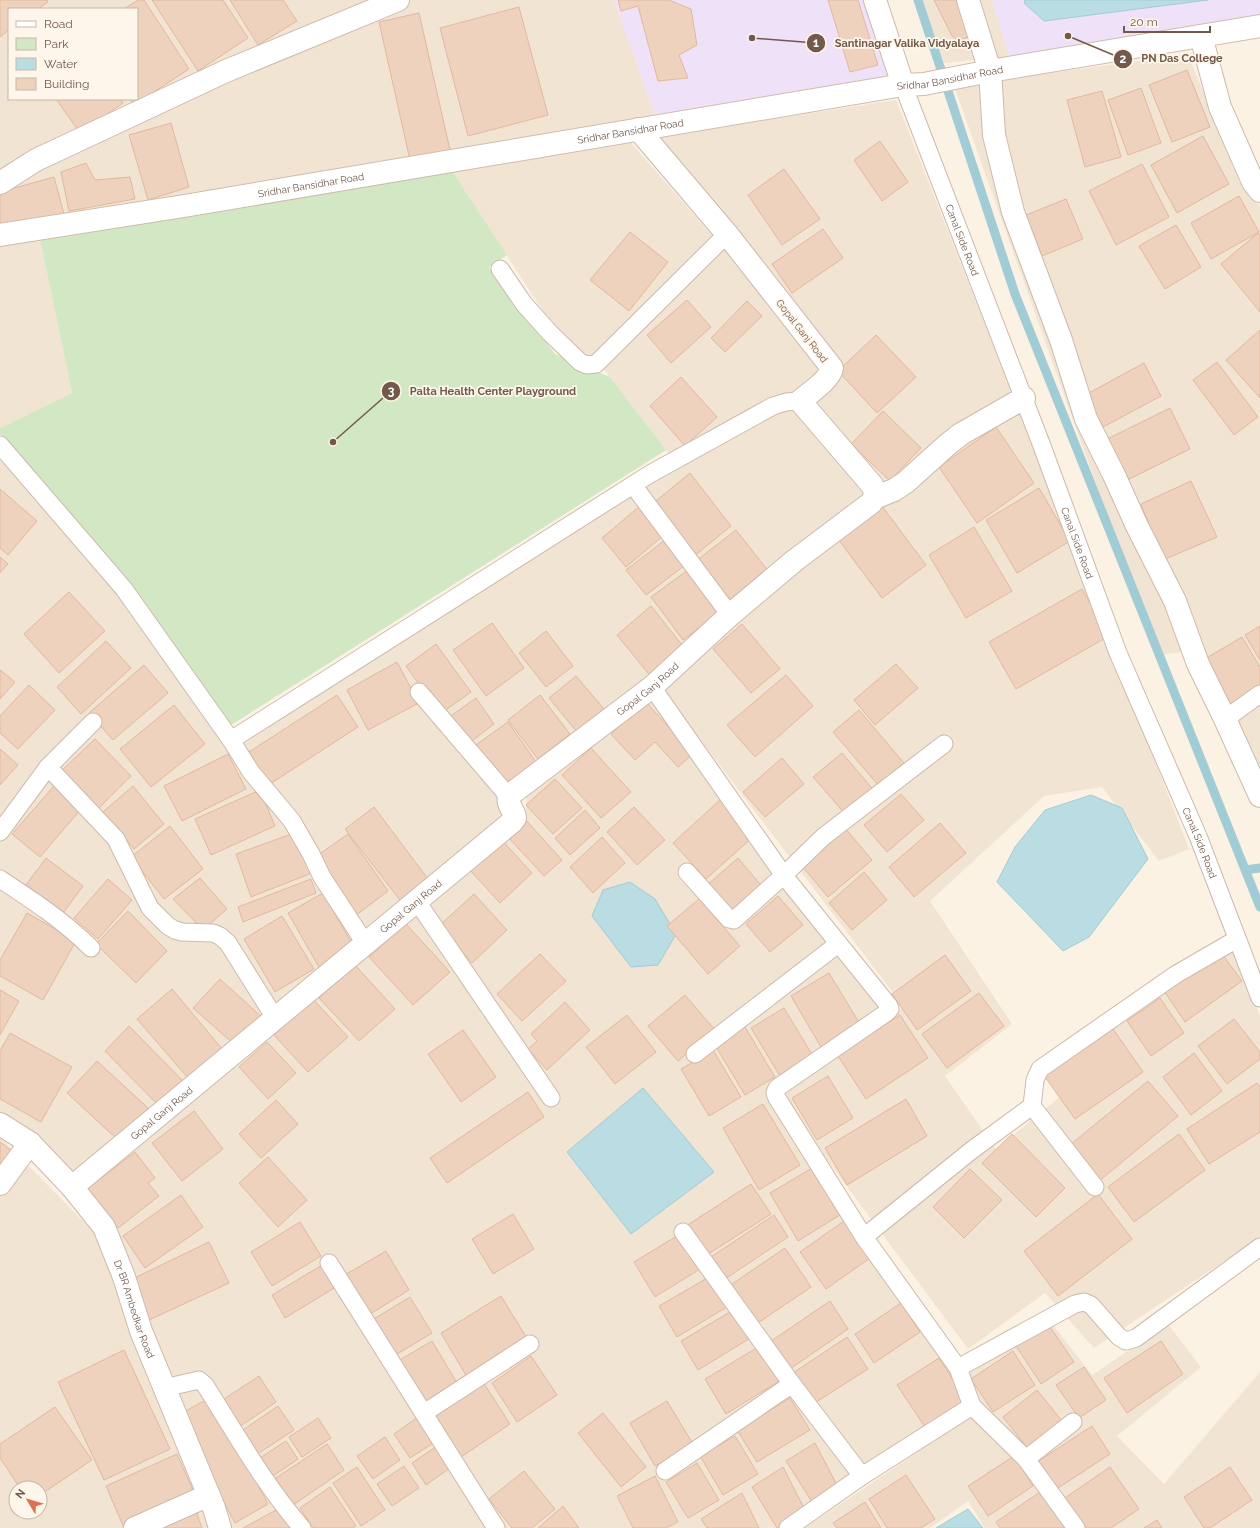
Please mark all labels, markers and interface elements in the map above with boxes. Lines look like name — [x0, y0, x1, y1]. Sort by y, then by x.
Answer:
legend — [8, 8, 138, 100]
scale bar — [1124, 8, 1210, 34]
text: 20 m — [1130, 15, 1158, 29]
text: Road — [44, 17, 73, 31]
callout: Santinagar Valika Vidyalaya — [806, 31, 988, 54]
text: 1 — [813, 36, 819, 50]
text: Park — [44, 37, 69, 51]
text: Santinagar Valika Vidyalaya — [835, 37, 979, 50]
callout: PN Das College — [1113, 47, 1231, 70]
text: 2 — [1120, 52, 1127, 66]
text: PN Das College — [1141, 52, 1223, 65]
text: Water — [44, 57, 78, 71]
street label: Sridhar Bansidhar Road — [896, 63, 1004, 91]
text: Building — [44, 77, 90, 91]
street label: Sridhar Bansidhar Road — [577, 117, 684, 145]
street label: Sridhar Bansidhar Road — [257, 170, 365, 199]
street label: Canal Side Road — [944, 203, 981, 277]
street label: Gopal Ganj Road — [774, 297, 830, 365]
callout: Palta Health Center Playground — [381, 379, 584, 402]
text: 3 — [388, 384, 395, 398]
text: Palta Health Center Playground — [410, 385, 576, 398]
street label: Canal Side Road — [1059, 505, 1096, 580]
street label: Gopal Ganj Road — [614, 660, 681, 717]
street label: Canal Side Road — [1181, 806, 1219, 880]
street label: Gopal Ganj Road — [377, 877, 444, 935]
street label: Gopal Ganj Road — [128, 1084, 194, 1142]
street label: Dr BR Ambedkar Road — [112, 1258, 157, 1360]
north arrow — [8, 1480, 48, 1520]
text: N — [13, 1487, 28, 1501]

